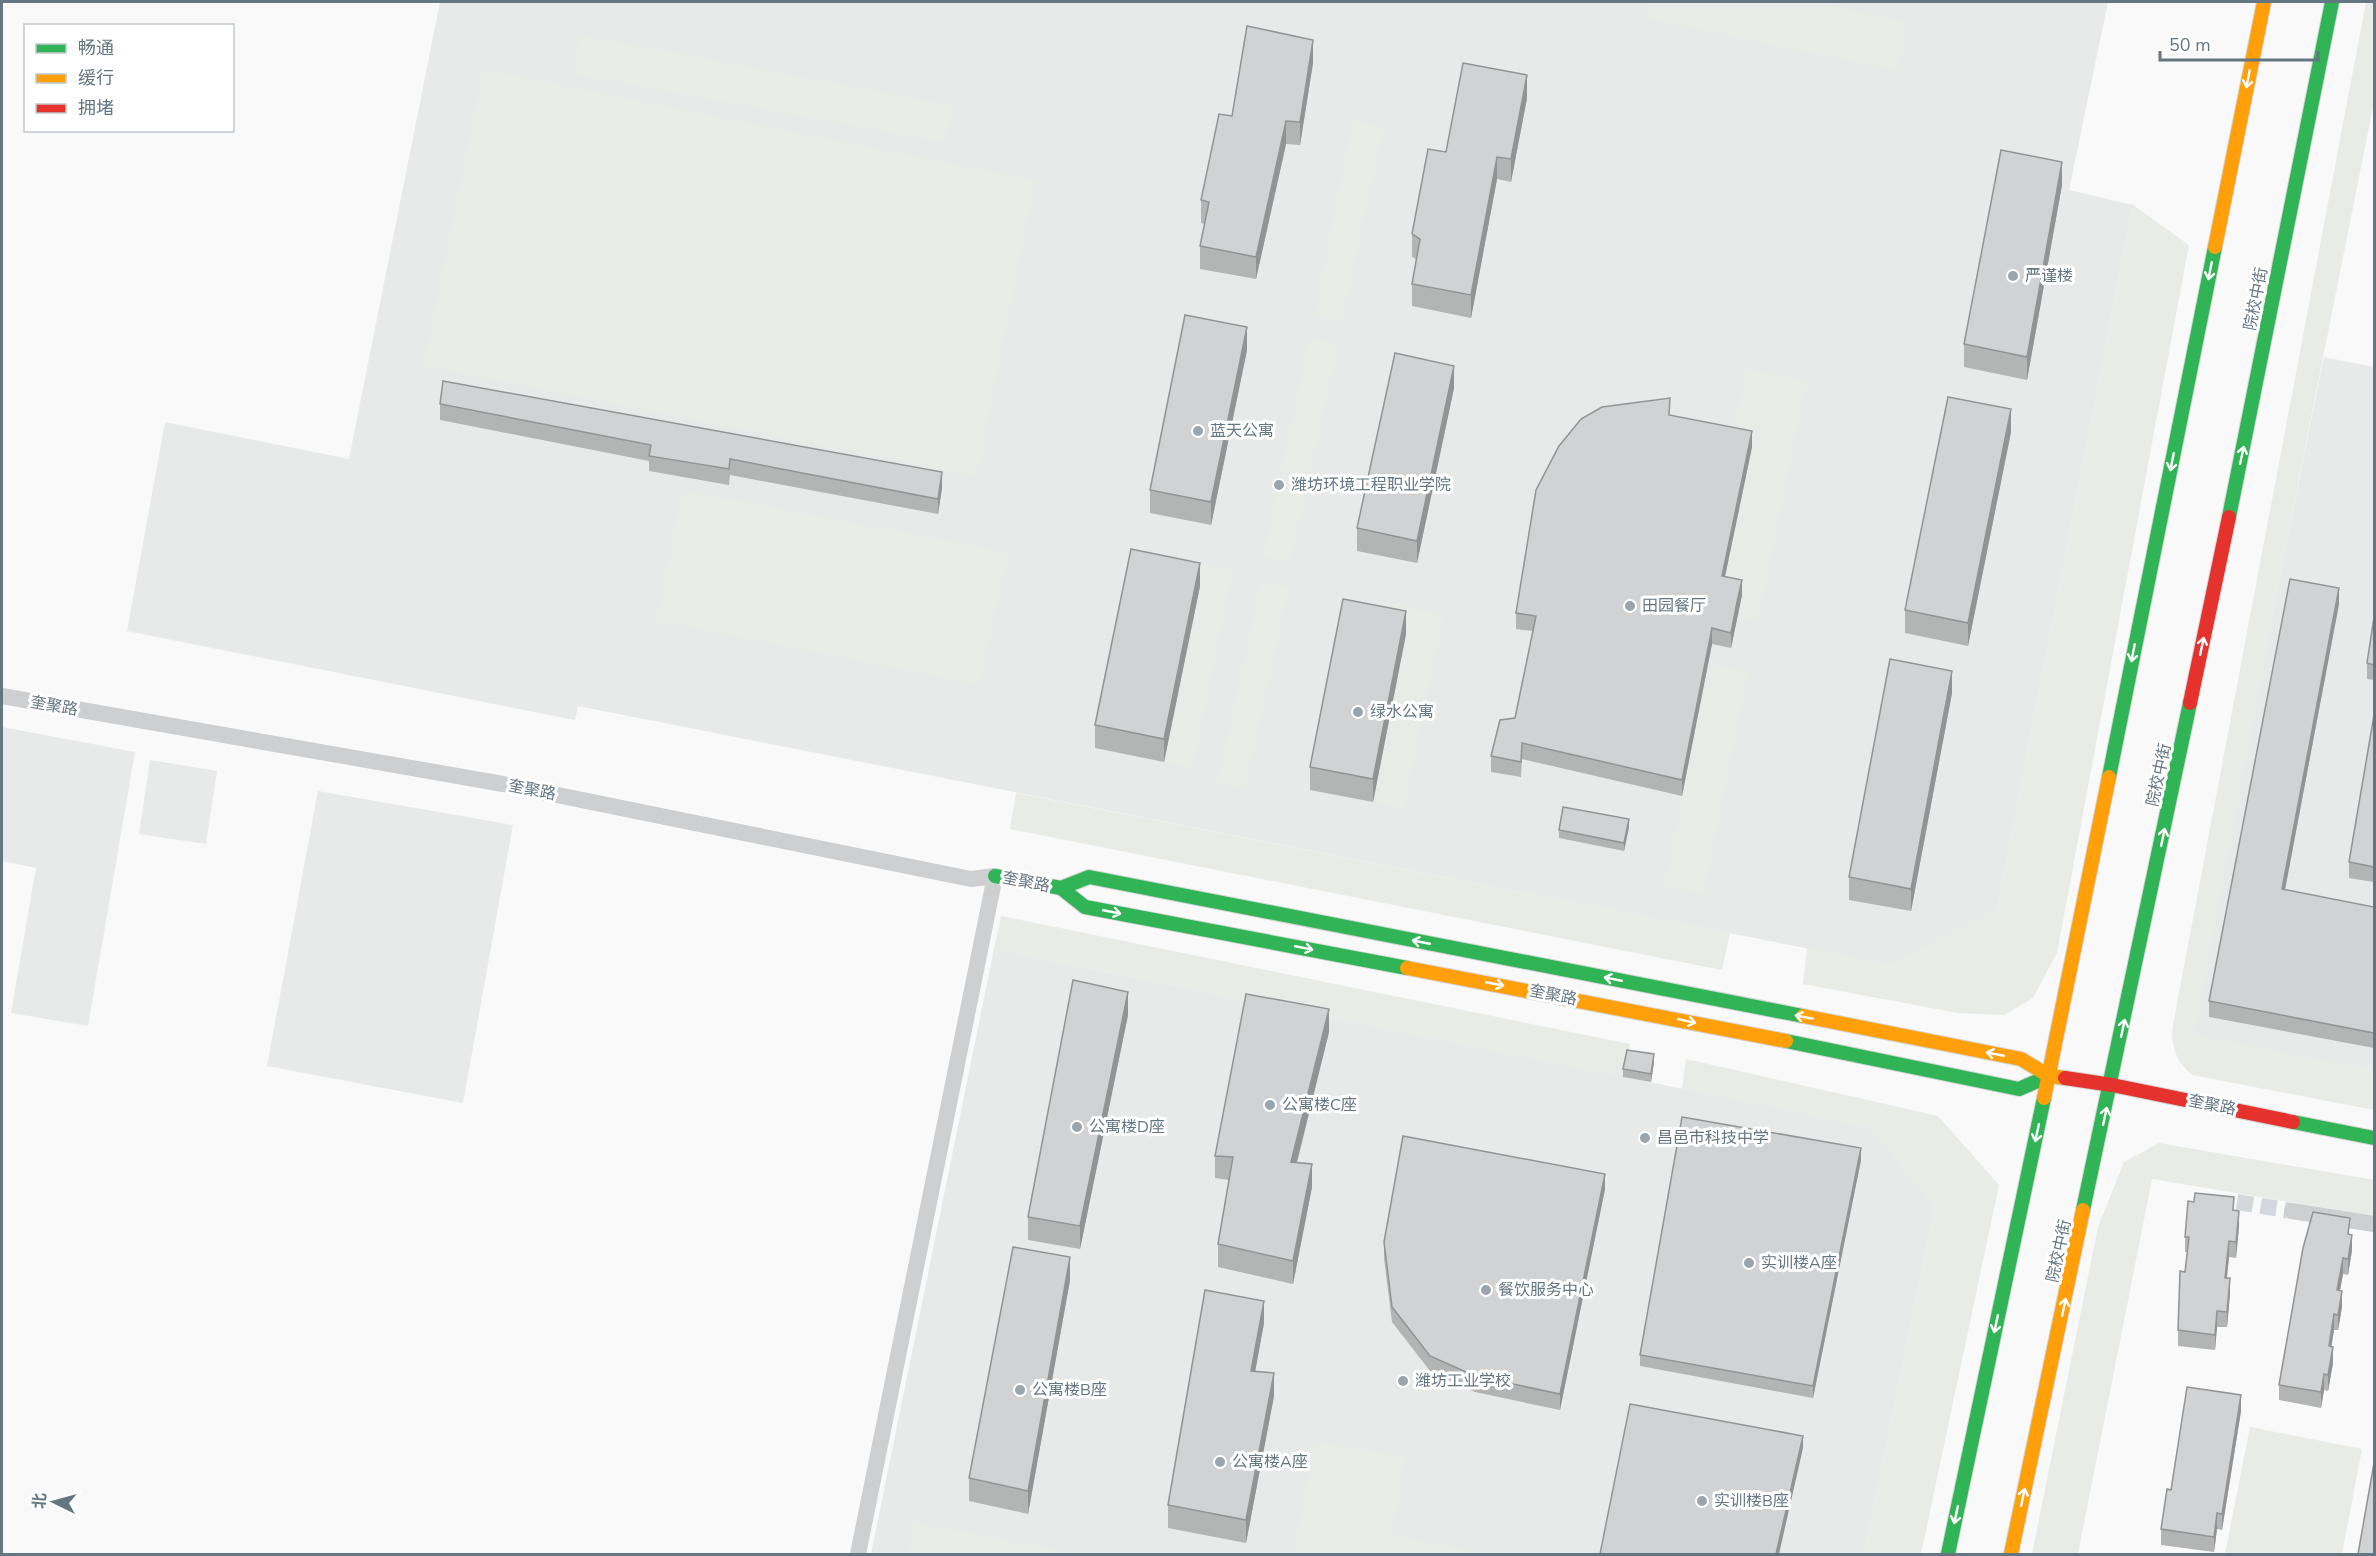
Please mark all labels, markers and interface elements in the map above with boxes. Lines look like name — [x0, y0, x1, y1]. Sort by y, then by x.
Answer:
legend — [24, 24, 234, 132]
scale bar — [2160, 24, 2318, 62]
text: 50 m — [2169, 33, 2211, 57]
text: 畅通 — [78, 36, 114, 60]
text: 缓行 — [78, 66, 114, 90]
one-way arrow — [2242, 69, 2253, 89]
text: 拥堵 — [78, 96, 114, 120]
one-way arrow — [2204, 260, 2215, 280]
place label: 严谨楼 — [2025, 265, 2073, 287]
street label: 院校中街 — [2239, 265, 2273, 333]
marker: 严谨楼 — [2006, 269, 2020, 283]
place label: 蓝天公寓 — [1210, 420, 1274, 442]
marker: 蓝天公寓 — [1191, 424, 1205, 438]
one-way arrow — [2237, 446, 2248, 465]
one-way arrow — [2166, 452, 2177, 471]
place label: 潍坊环境工程职业学院 — [1291, 474, 1451, 496]
marker: 潍坊环境工程职业学院 — [1272, 478, 1286, 492]
place label: 田园餐厅 — [1642, 595, 1706, 617]
marker: 田园餐厅 — [1623, 599, 1637, 613]
one-way arrow — [2197, 637, 2208, 656]
one-way arrow — [2127, 643, 2138, 662]
street label: 奎聚路 — [28, 691, 80, 721]
place label: 绿水公寓 — [1370, 701, 1434, 723]
marker: 绿水公寓 — [1351, 705, 1365, 719]
street label: 院校中街 — [2142, 741, 2176, 809]
street label: 奎聚路 — [506, 775, 558, 805]
one-way arrow — [2158, 828, 2169, 847]
street label: 奎聚路 — [1000, 867, 1052, 897]
one-way arrow — [1102, 907, 1121, 918]
one-way arrow — [1412, 936, 1432, 947]
one-way arrow — [1293, 943, 1313, 954]
one-way arrow — [1603, 973, 1623, 984]
one-way arrow — [1485, 979, 1505, 990]
street label: 奎聚路 — [1527, 980, 1579, 1010]
one-way arrow — [1795, 1011, 1814, 1022]
one-way arrow — [1677, 1015, 1696, 1027]
one-way arrow — [2118, 1019, 2129, 1038]
one-way arrow — [1986, 1048, 2006, 1059]
street label: 奎聚路 — [2186, 1090, 2238, 1120]
place label: 公寓楼C座 — [1282, 1094, 1357, 1116]
marker: 公寓楼C座 — [1263, 1098, 1277, 1112]
one-way arrow — [2100, 1107, 2111, 1126]
place label: 公寓楼D座 — [1089, 1116, 1165, 1138]
marker: 公寓楼D座 — [1070, 1120, 1084, 1134]
one-way arrow — [2030, 1124, 2042, 1143]
place label: 昌邑市科技中学 — [1657, 1127, 1769, 1149]
marker: 昌邑市科技中学 — [1638, 1131, 1652, 1145]
street label: 院校中街 — [2042, 1217, 2076, 1285]
place label: 实训楼A座 — [1761, 1252, 1837, 1274]
marker: 实训楼A座 — [1742, 1256, 1756, 1270]
place label: 餐饮服务中心 — [1498, 1279, 1594, 1301]
marker: 餐饮服务中心 — [1479, 1283, 1493, 1297]
one-way arrow — [2059, 1297, 2070, 1317]
one-way arrow — [1990, 1315, 2002, 1334]
place label: 潍坊工业学校 — [1415, 1370, 1511, 1392]
marker: 潍坊工业学校 — [1396, 1374, 1410, 1388]
place label: 公寓楼B座 — [1032, 1379, 1107, 1401]
marker: 公寓楼B座 — [1013, 1383, 1027, 1397]
place label: 公寓楼A座 — [1232, 1451, 1308, 1473]
marker: 公寓楼A座 — [1213, 1455, 1227, 1469]
north arrow — [24, 1472, 84, 1532]
one-way arrow — [2018, 1488, 2030, 1507]
place label: 实训楼B座 — [1714, 1490, 1789, 1512]
text: 北 — [28, 1492, 52, 1510]
marker: 实训楼B座 — [1695, 1494, 1709, 1508]
one-way arrow — [1950, 1505, 1962, 1524]

